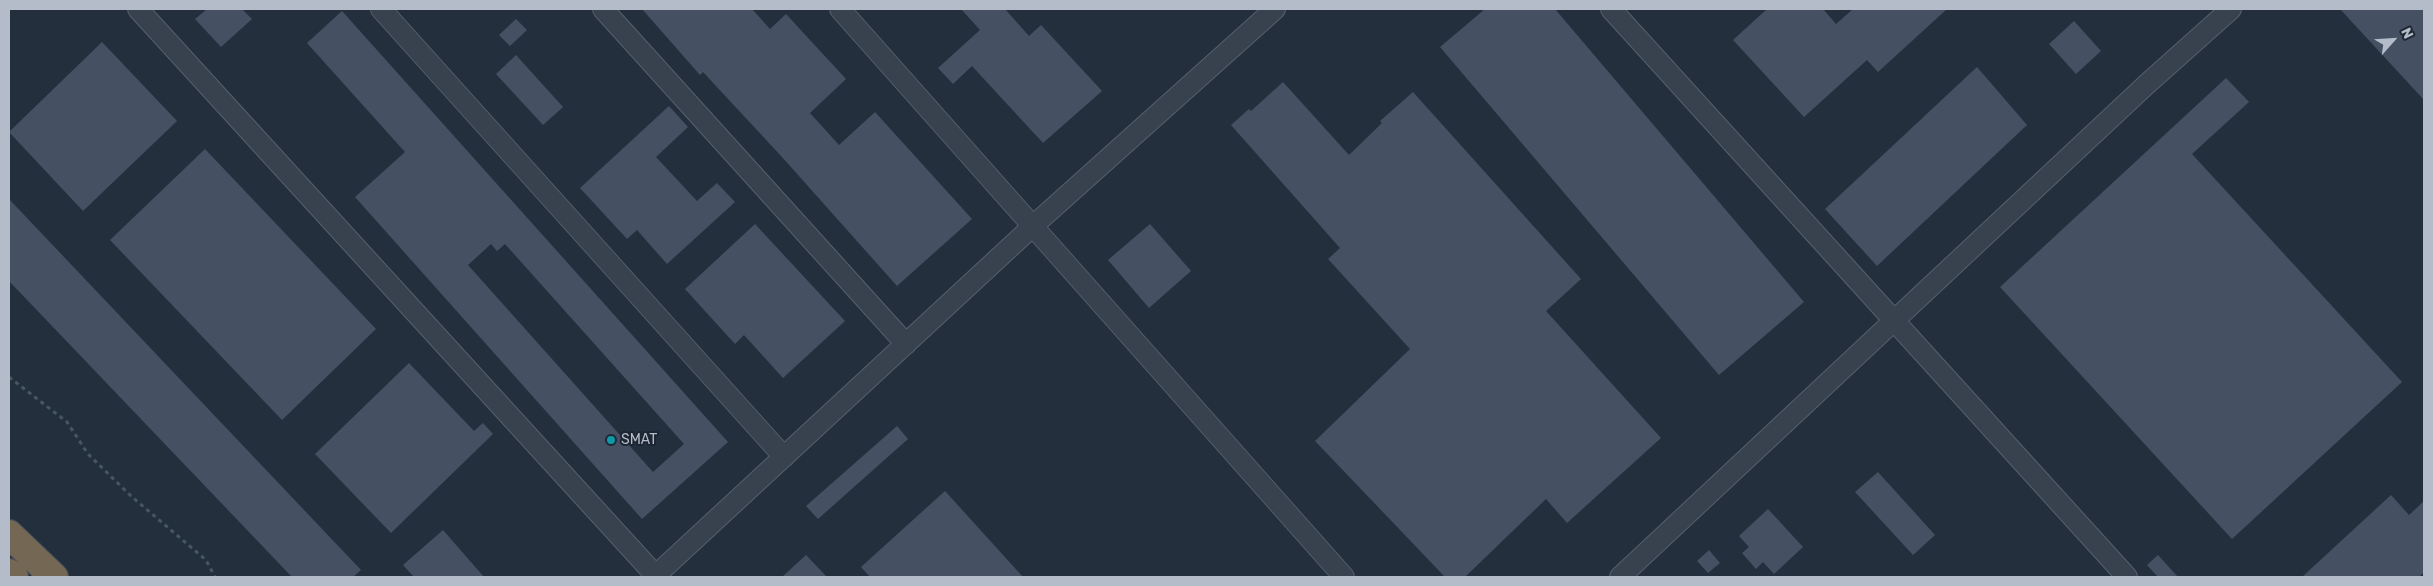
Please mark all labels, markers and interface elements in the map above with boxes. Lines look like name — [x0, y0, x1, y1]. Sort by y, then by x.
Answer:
north arrow — [2368, 15, 2418, 65]
text: N — [2397, 25, 2417, 41]
place label: SMAT — [621, 432, 657, 448]
marker: SMAT — [605, 434, 617, 446]

